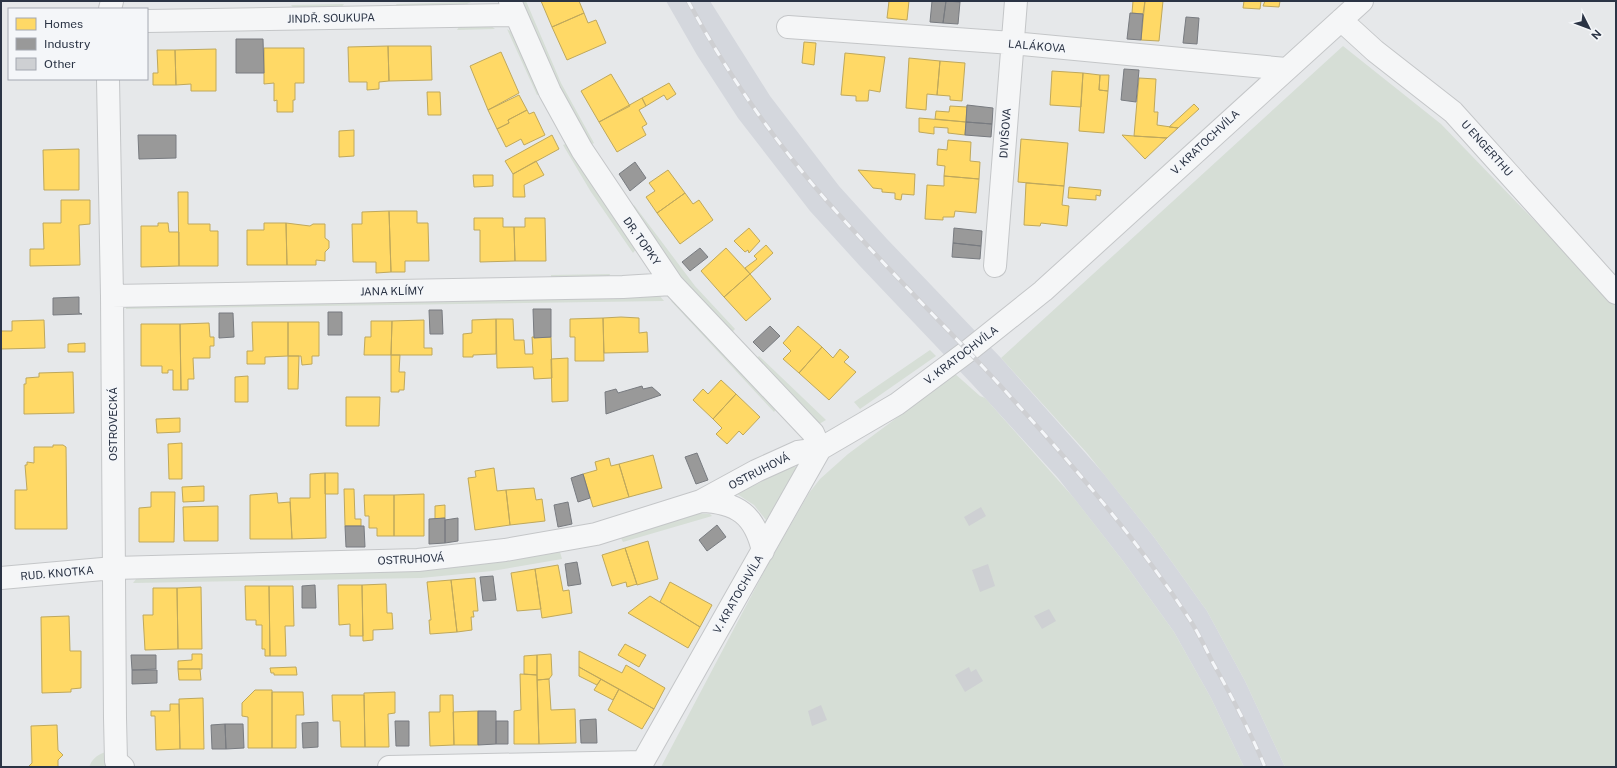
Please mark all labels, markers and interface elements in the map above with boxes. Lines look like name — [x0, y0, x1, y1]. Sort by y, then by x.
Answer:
legend — [8, 8, 148, 80]
north arrow — [1569, 8, 1609, 48]
street label: JINDŘ. SOUKUPA — [287, 11, 375, 25]
text: Homes — [44, 17, 83, 31]
text: N — [1589, 27, 1604, 42]
street label: LALÁKOVA — [1008, 36, 1067, 55]
text: Industry — [44, 37, 91, 51]
text: Other — [44, 57, 76, 71]
street label: V. KRATOCHVÍLA — [1168, 106, 1242, 177]
street label: DIVIŠOVA — [996, 107, 1013, 159]
street label: U ENGERTHU — [1459, 118, 1515, 178]
street label: DR. TOPKY — [621, 215, 663, 268]
street label: JANA KLÍMY — [360, 283, 424, 298]
street label: V. KRATOCHVÍLA — [921, 322, 1000, 387]
street label: OSTROVECKÁ — [106, 387, 119, 461]
street label: OSTRUHOVÁ — [726, 449, 792, 492]
street label: OSTRUHOVÁ — [377, 550, 445, 567]
street label: V. KRATOCHVÍLA — [710, 552, 766, 636]
street label: RUD. KNOTKA — [20, 564, 94, 582]

